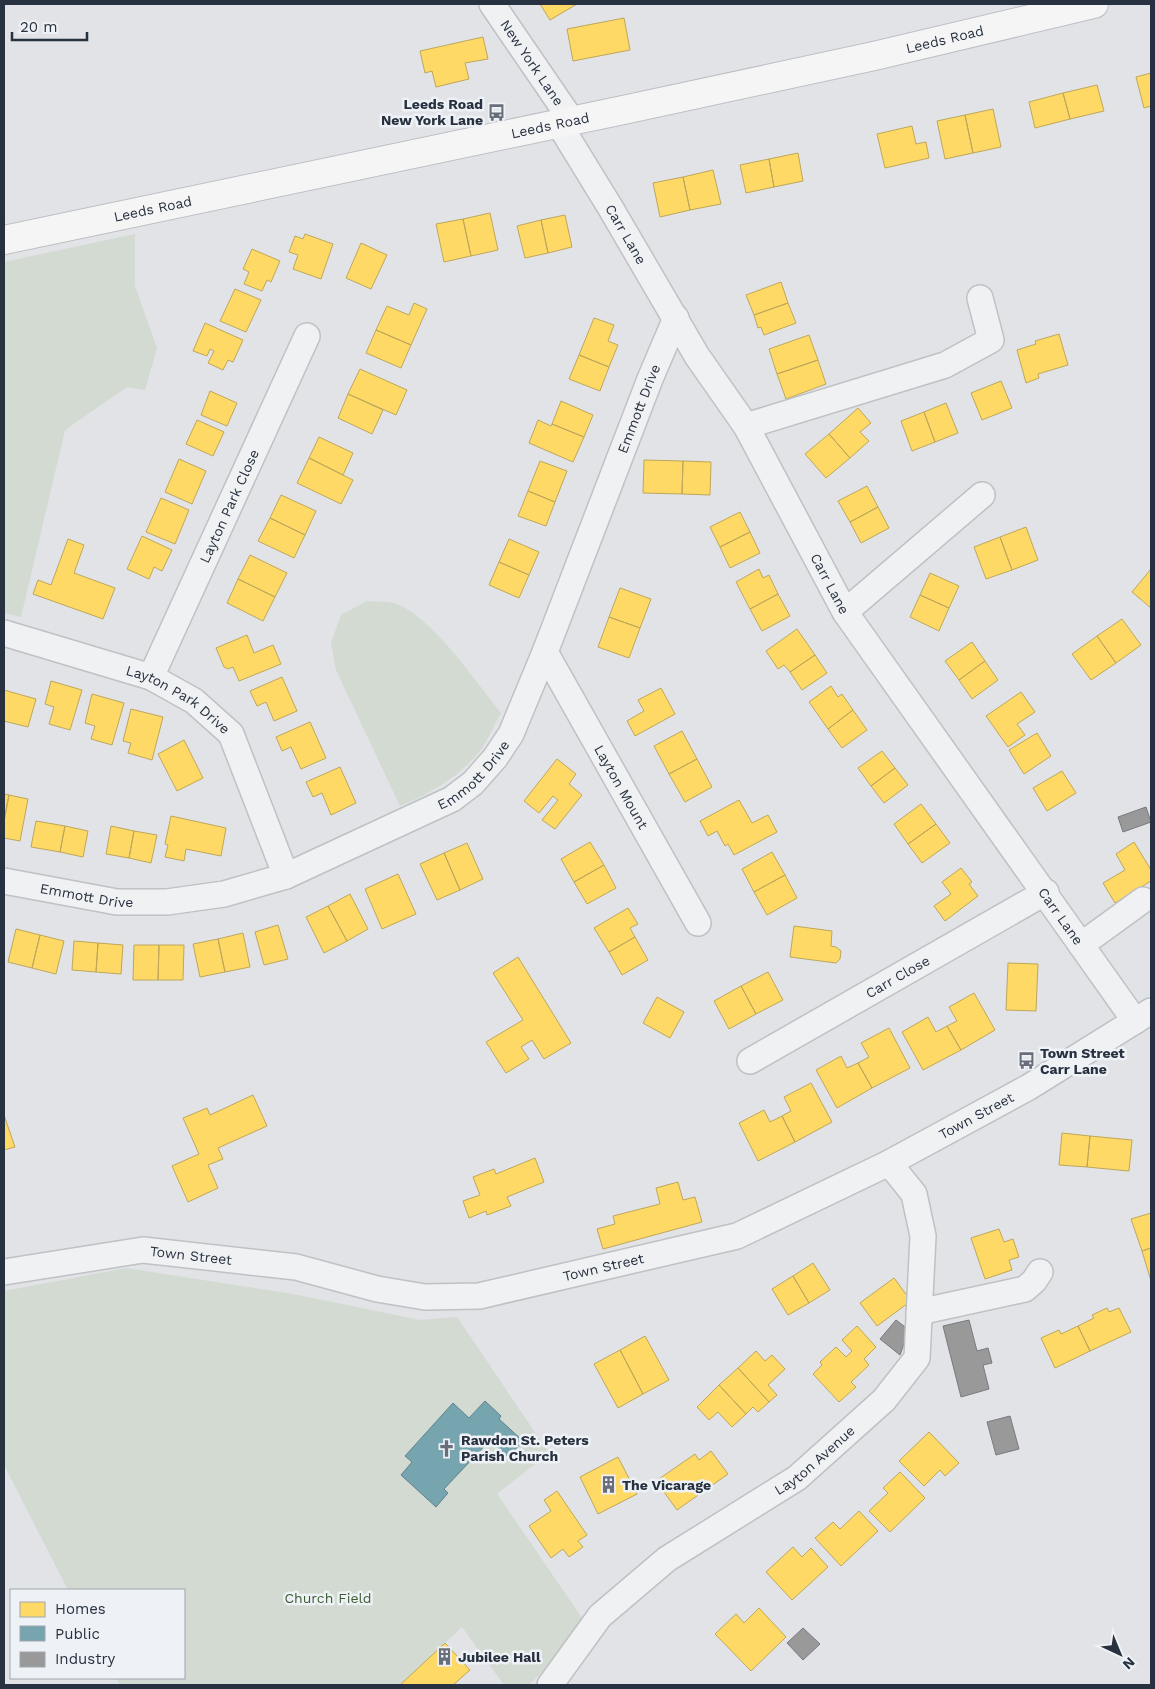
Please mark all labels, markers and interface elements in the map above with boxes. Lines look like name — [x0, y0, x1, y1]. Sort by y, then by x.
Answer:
scale bar — [12, 10, 88, 42]
street label: New York Lane — [497, 17, 567, 109]
text: 20 m — [20, 18, 58, 36]
street label: Leeds Road — [904, 22, 985, 56]
place label: Leeds Road New York Lane — [381, 96, 483, 128]
bus stop icon: Leeds Road New York Lane — [487, 102, 507, 122]
street label: Leeds Road — [510, 109, 591, 141]
street label: Leeds Road — [112, 193, 193, 225]
street label: Carr Lane — [602, 202, 650, 267]
street label: Emmott Drive — [614, 362, 663, 456]
street label: Layton Park Close — [196, 447, 262, 565]
street label: Carr Lane — [807, 551, 853, 617]
street label: Layton Park Drive — [124, 662, 233, 737]
street label: Emmott Drive — [435, 737, 512, 813]
street label: Layton Mount — [591, 742, 651, 832]
street label: Emmott Drive — [39, 880, 133, 910]
street label: Carr Lane — [1035, 884, 1086, 948]
street label: Carr Close — [863, 952, 933, 1001]
place label: Town Street Carr Lane — [1040, 1045, 1125, 1077]
bus stop icon: Town Street Carr Lane — [1016, 1051, 1036, 1071]
street label: Town Street — [936, 1089, 1016, 1142]
street label: Town Street — [149, 1243, 233, 1268]
street label: Town Street — [561, 1250, 645, 1284]
street label: Layton Avenue — [771, 1422, 858, 1498]
place label: Rawdon St. Peters Parish Church — [461, 1432, 589, 1464]
church icon: Rawdon St. Peters Parish Church — [437, 1438, 457, 1458]
building icon: The Vicarage — [598, 1475, 618, 1495]
place label: The Vicarage — [622, 1477, 711, 1493]
legend — [10, 1589, 185, 1679]
park label: Church Field — [284, 1590, 372, 1606]
text: Homes — [55, 1600, 106, 1618]
text: Public — [55, 1625, 100, 1643]
north arrow — [1095, 1629, 1145, 1679]
building icon: Jubilee Hall — [434, 1647, 454, 1667]
place label: Jubilee Hall — [458, 1649, 541, 1665]
text: Industry — [55, 1650, 116, 1668]
text: N — [1120, 1654, 1138, 1673]

